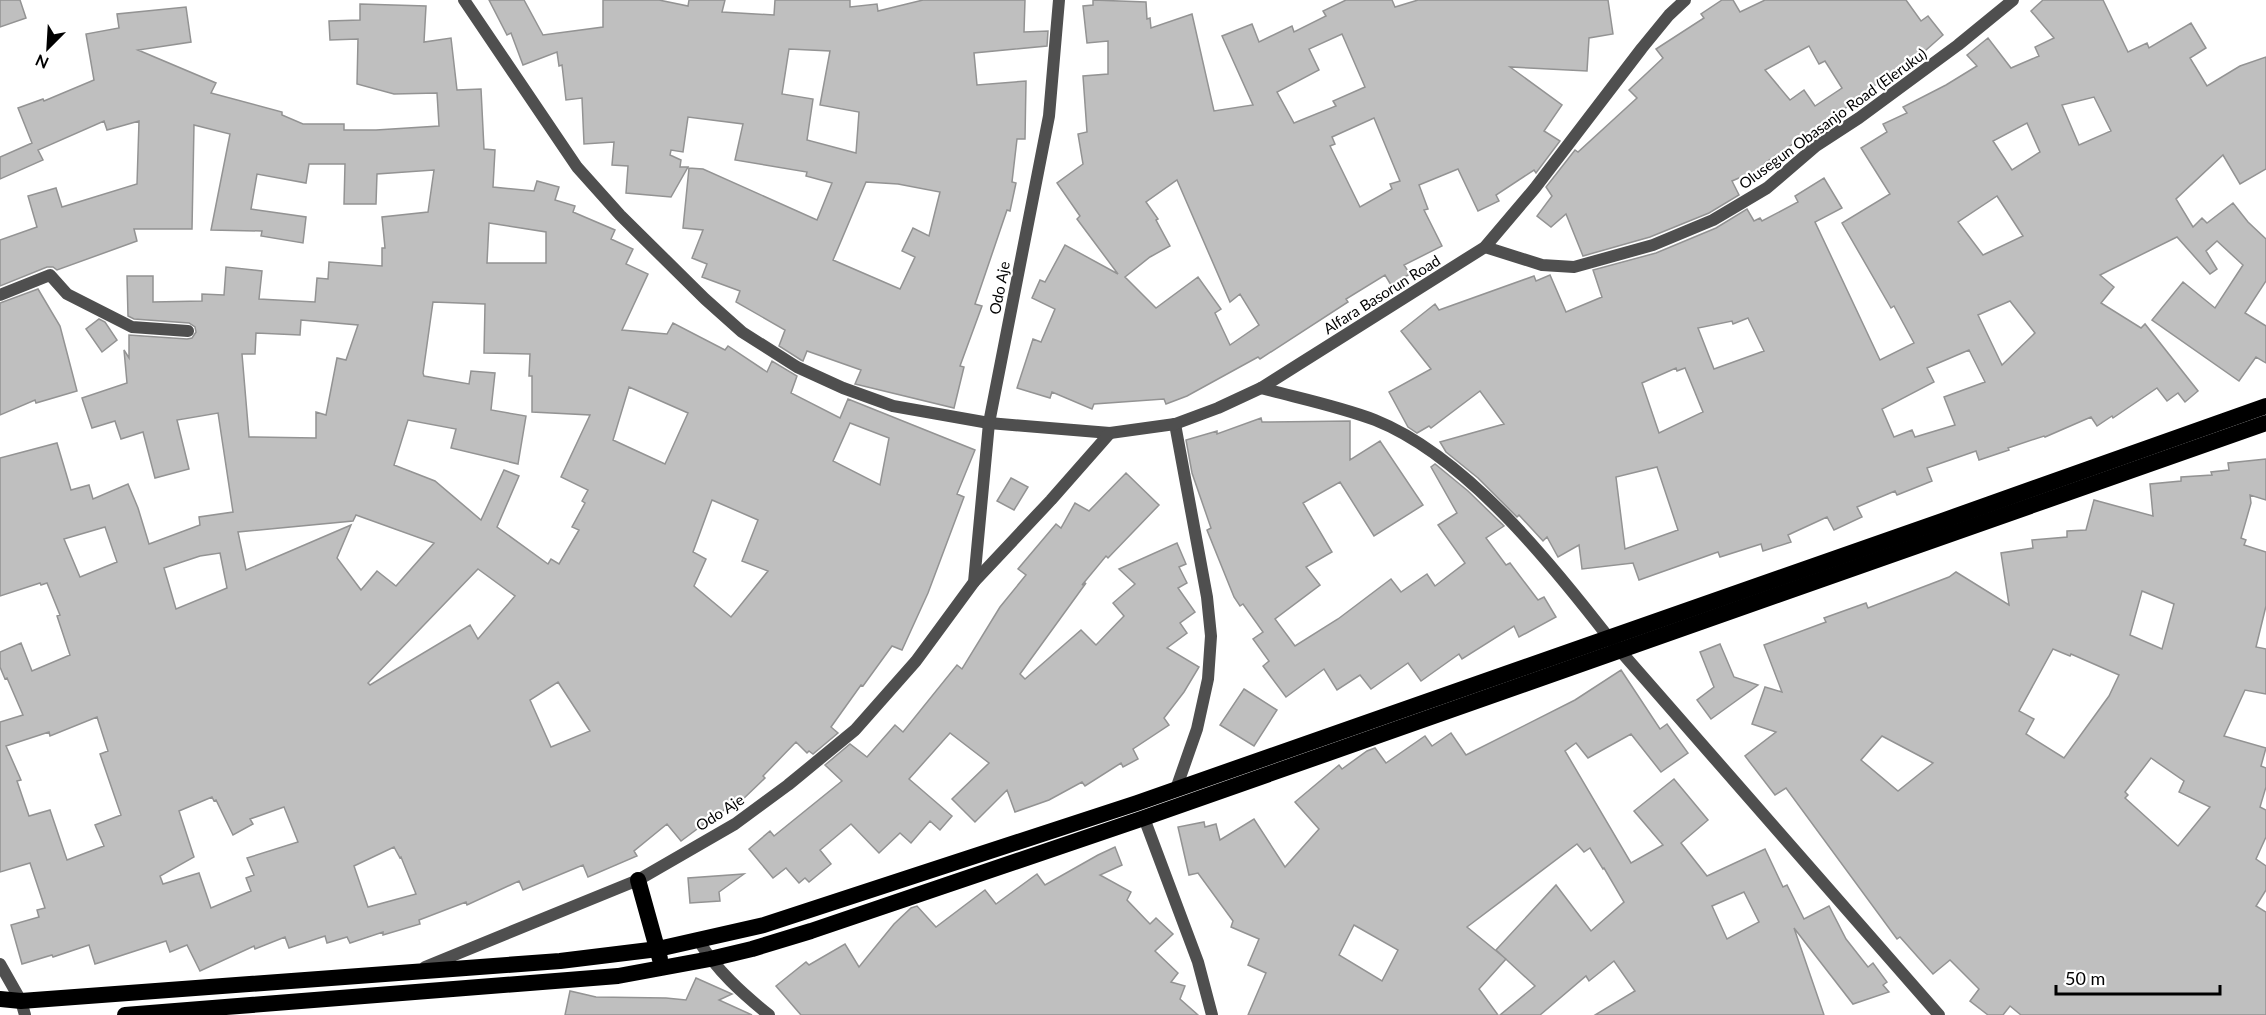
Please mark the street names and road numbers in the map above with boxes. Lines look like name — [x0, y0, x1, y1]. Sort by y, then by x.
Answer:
street label: Olusegun Obasanjo Road (Eleruku) — [1735, 44, 1930, 192]
street label: Alfara Basorun Road — [1320, 251, 1443, 337]
street label: Odo Aje — [985, 260, 1013, 316]
street label: Odo Aje — [692, 790, 747, 834]

